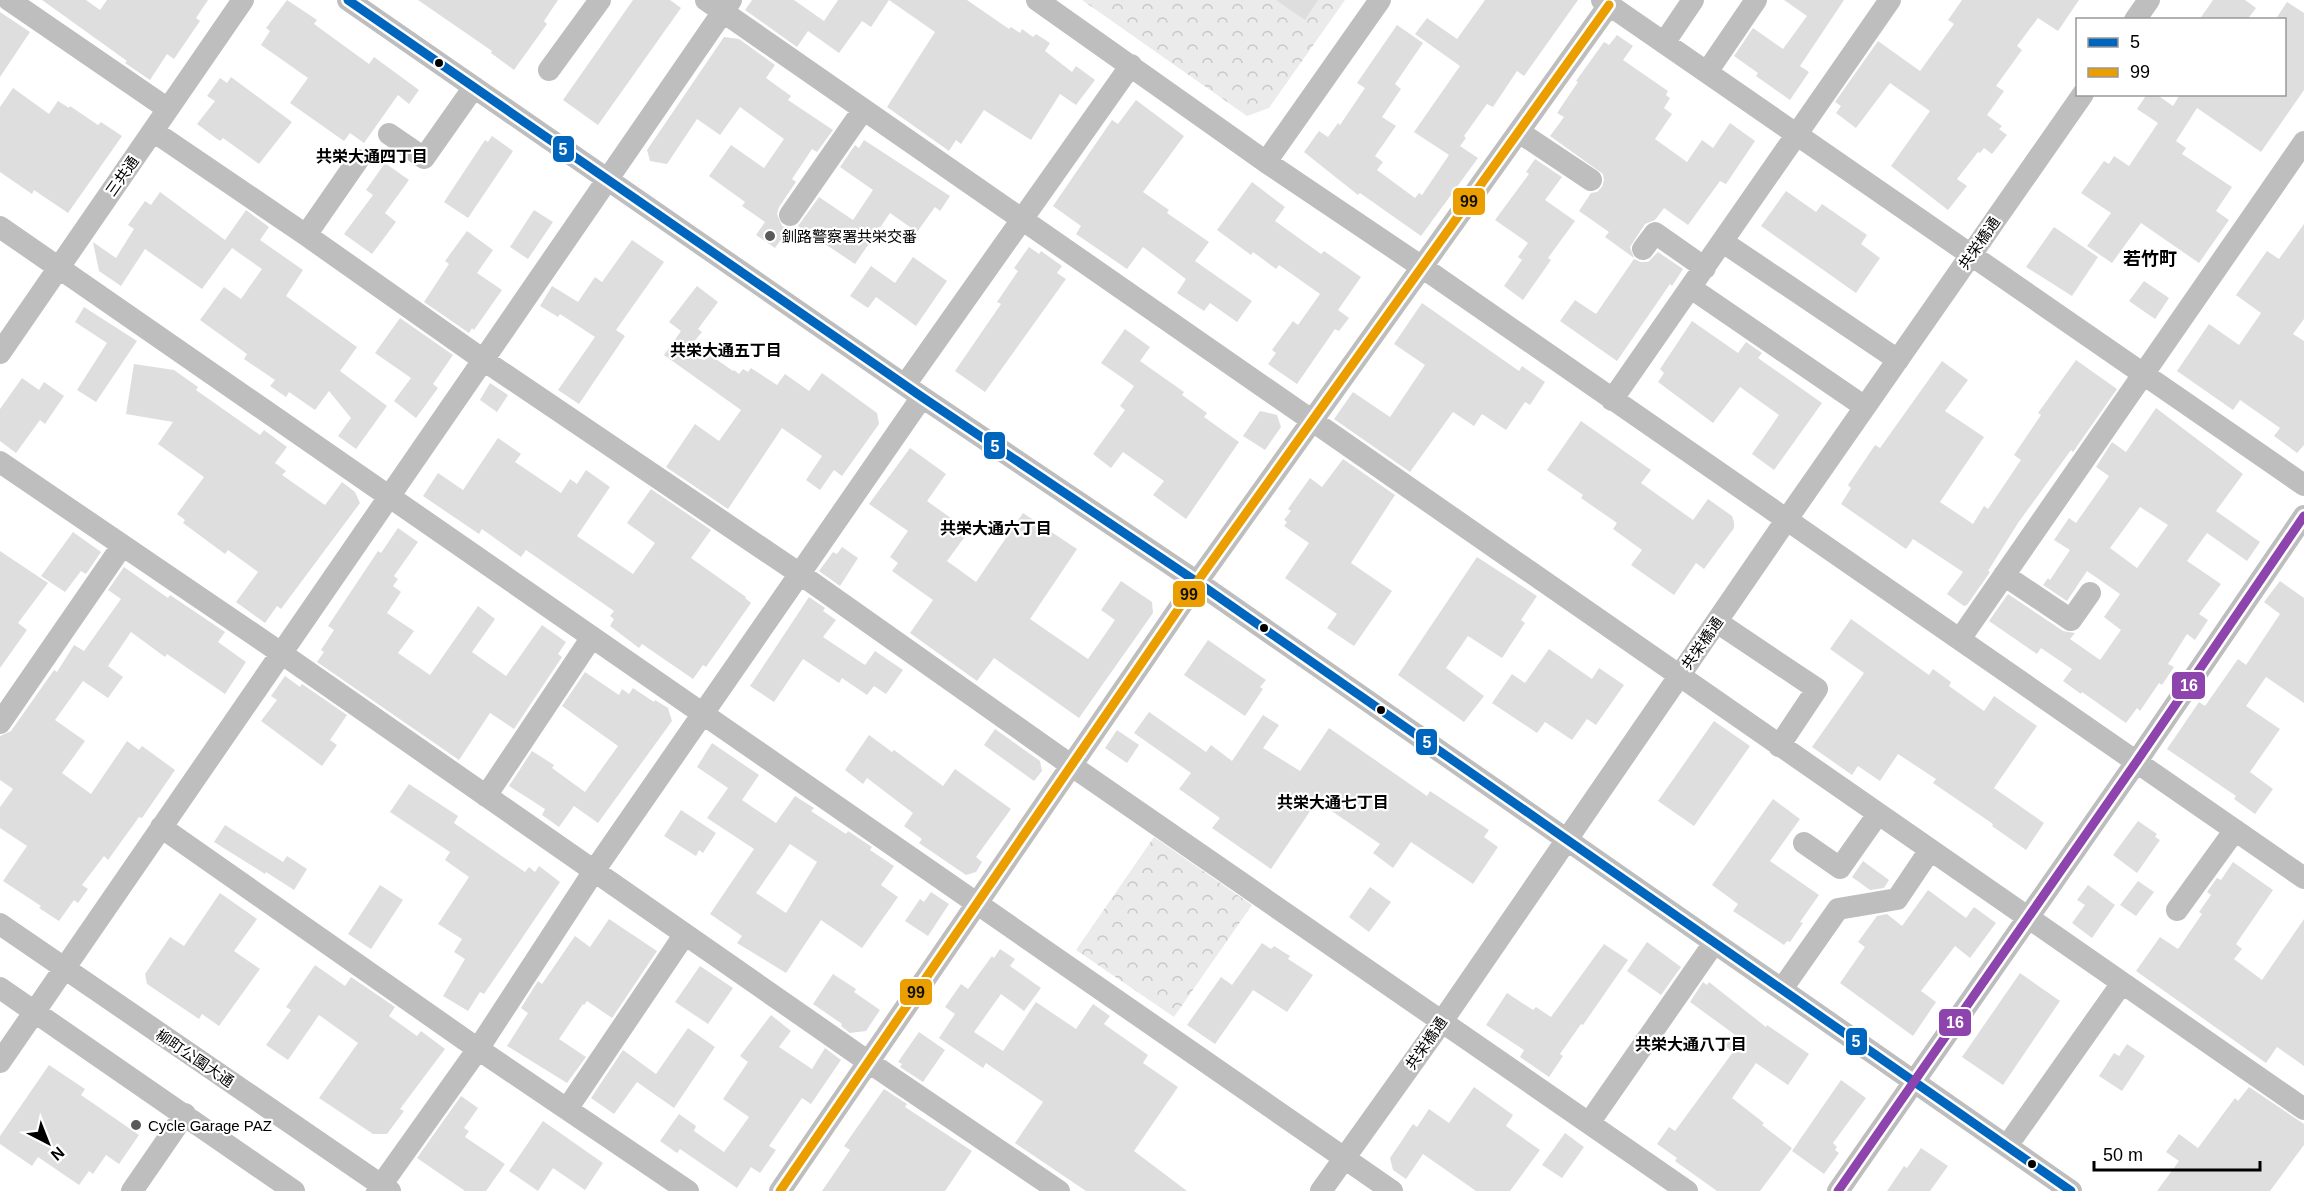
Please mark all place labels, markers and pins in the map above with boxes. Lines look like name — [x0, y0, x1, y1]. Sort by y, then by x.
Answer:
unlabelled marker — [433, 57, 445, 69]
place label: 釧路警察署共栄交番 — [782, 228, 917, 245]
marker: 釧路警察署共栄交番 — [763, 229, 777, 243]
unlabelled marker — [1258, 622, 1270, 634]
unlabelled marker — [1375, 704, 1387, 716]
place label: Cycle Garage PAZ — [148, 1117, 272, 1134]
marker: Cycle Garage PAZ — [129, 1118, 143, 1132]
unlabelled marker — [2026, 1158, 2038, 1170]

